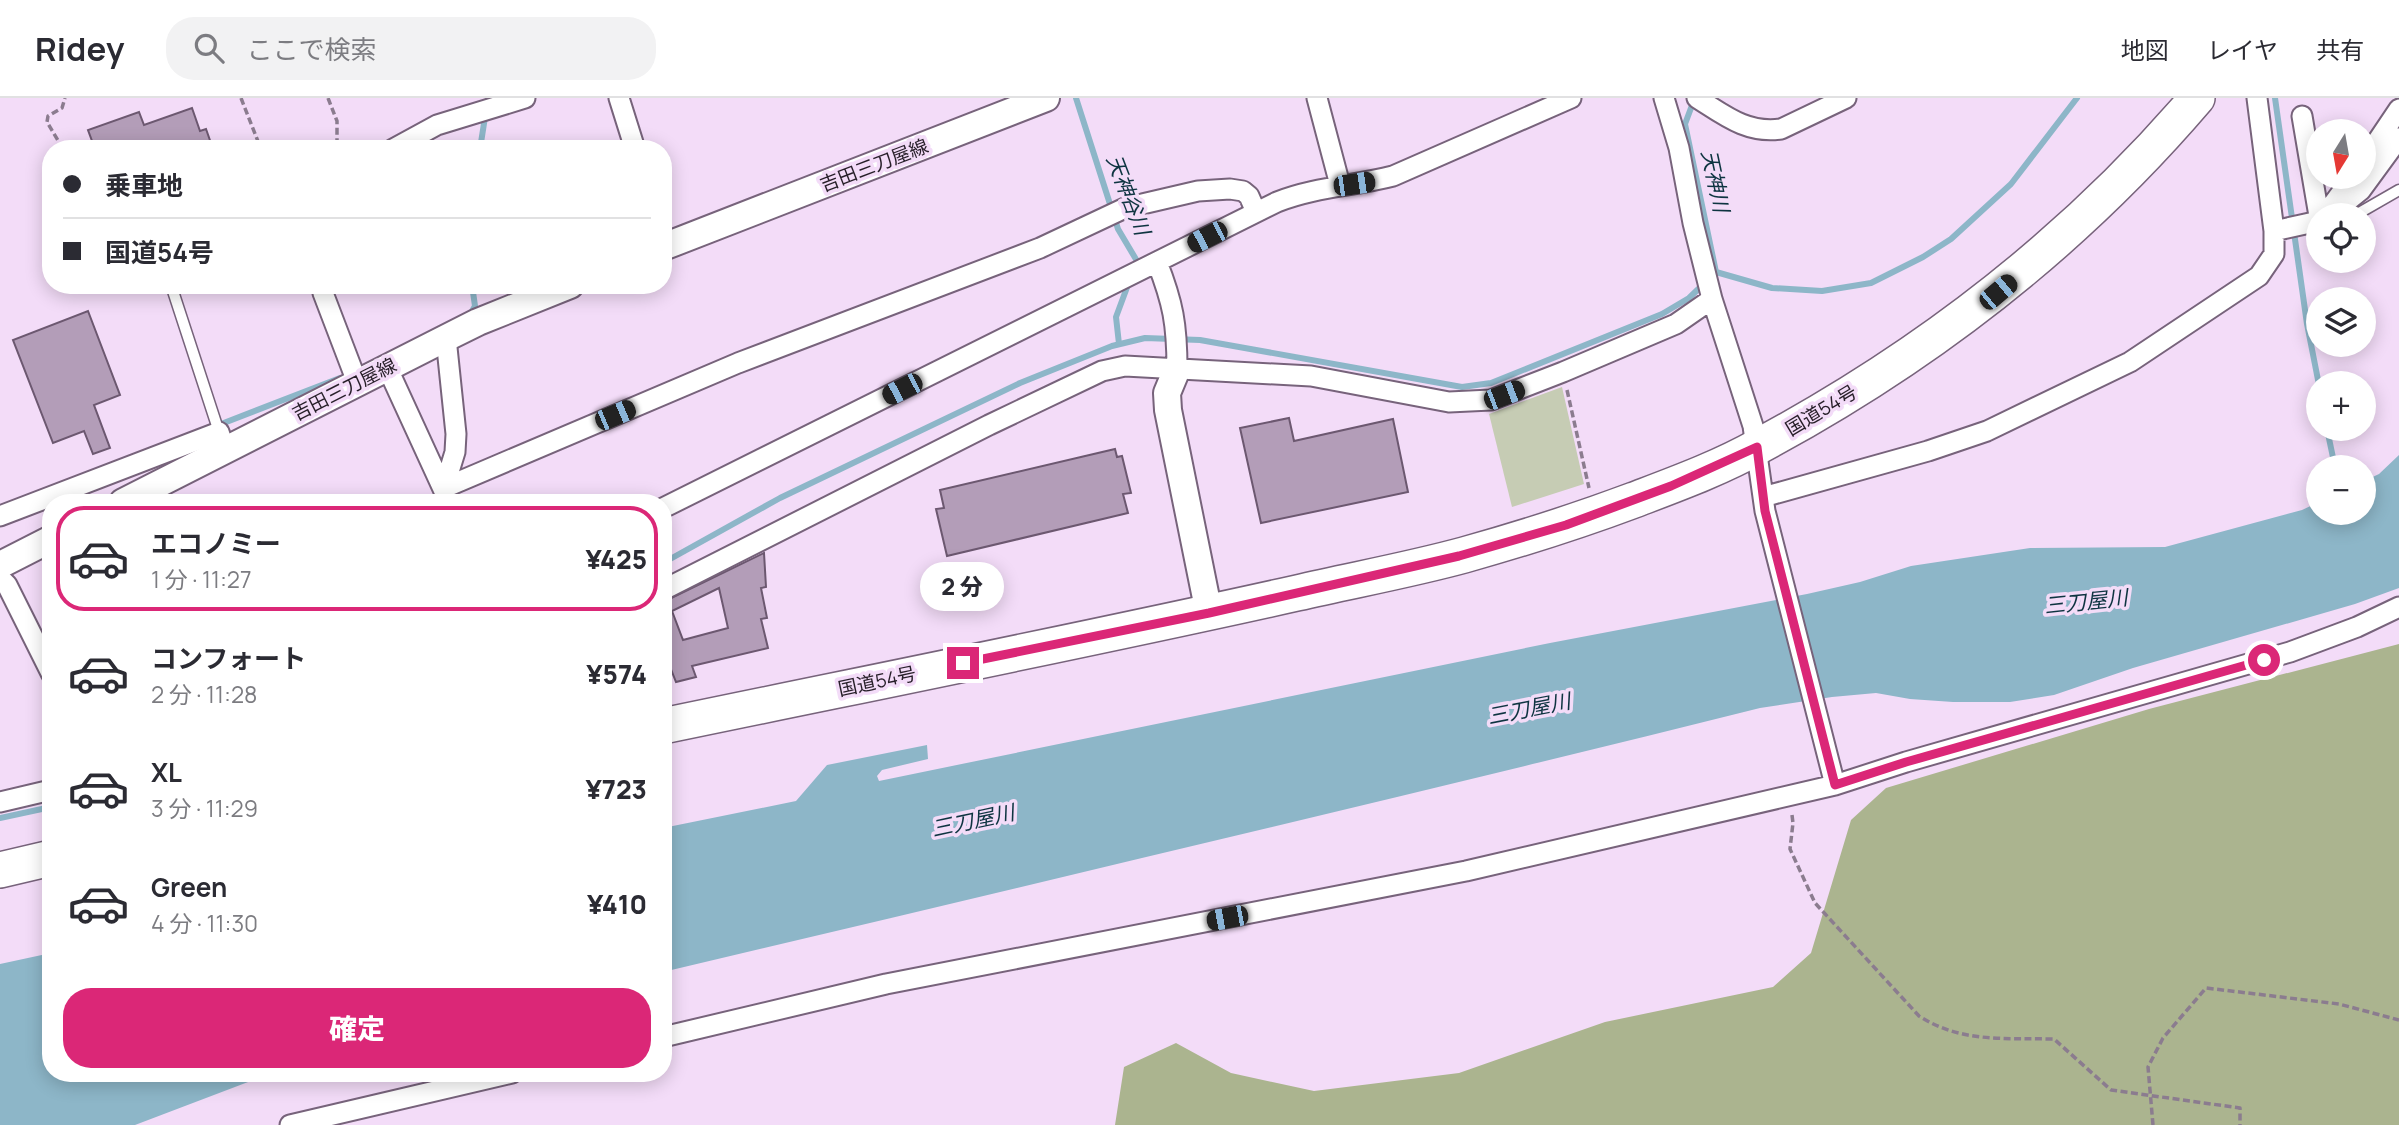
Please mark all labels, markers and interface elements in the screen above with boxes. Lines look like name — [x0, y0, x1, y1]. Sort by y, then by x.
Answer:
search box — [166, 17, 656, 80]
text: Ridey — [35, 26, 124, 71]
icon: search — [190, 29, 228, 67]
text: ここで検索 — [246, 31, 376, 67]
text: 地図 — [2121, 33, 2169, 66]
text: レイヤ — [2207, 33, 2278, 66]
text: 共有 — [2316, 33, 2364, 66]
north arrow — [2306, 119, 2376, 189]
map controls — [2306, 119, 2376, 525]
street label: 吉田三刀屋線 — [816, 132, 932, 198]
water label: 天神川 — [1696, 147, 1737, 216]
water label: 天神谷川 — [1101, 150, 1158, 241]
text: 乗車地 — [105, 167, 183, 203]
car — [1332, 171, 1377, 197]
button: locate — [2306, 203, 2376, 273]
car — [1184, 218, 1231, 256]
text: 国道54号 — [105, 234, 214, 270]
car — [1976, 270, 2021, 314]
button: layers — [2306, 287, 2376, 357]
street label: 吉田三刀屋線 — [287, 352, 401, 426]
car — [879, 370, 926, 408]
button: + — [2306, 371, 2376, 441]
car — [1481, 378, 1528, 412]
street label: 国道54号 — [1780, 378, 1862, 442]
car — [592, 397, 639, 433]
button: − — [2306, 455, 2376, 525]
text: エコノミー — [151, 525, 281, 561]
icon: car — [67, 527, 130, 590]
text: ¥425 — [585, 541, 647, 577]
callout: 2 分 — [921, 561, 1005, 610]
text: 1 分 · 11:27 — [151, 563, 251, 595]
text: 2 分 — [941, 570, 983, 602]
water label: 三刀屋川 — [2043, 582, 2131, 619]
text: コンフォート — [151, 640, 306, 676]
icon: car — [67, 642, 130, 705]
route start — [2248, 644, 2280, 676]
route end — [947, 647, 979, 679]
text: ¥574 — [586, 656, 647, 692]
street label: 国道54号 — [836, 660, 918, 702]
text: 2 分 · 11:28 — [151, 678, 257, 710]
water label: 三刀屋川 — [1485, 686, 1575, 730]
text: XL — [151, 754, 182, 790]
icon: car — [67, 757, 130, 820]
text: ¥723 — [585, 771, 647, 807]
text: 3 分 · 11:29 — [151, 792, 258, 824]
water label: 三刀屋川 — [929, 797, 1019, 842]
text: Green — [151, 869, 227, 905]
icon: car — [67, 872, 130, 935]
text: ¥410 — [587, 886, 647, 922]
car — [1205, 904, 1250, 932]
text: 4 分 · 11:30 — [151, 907, 258, 939]
button: 確定 — [63, 988, 651, 1068]

